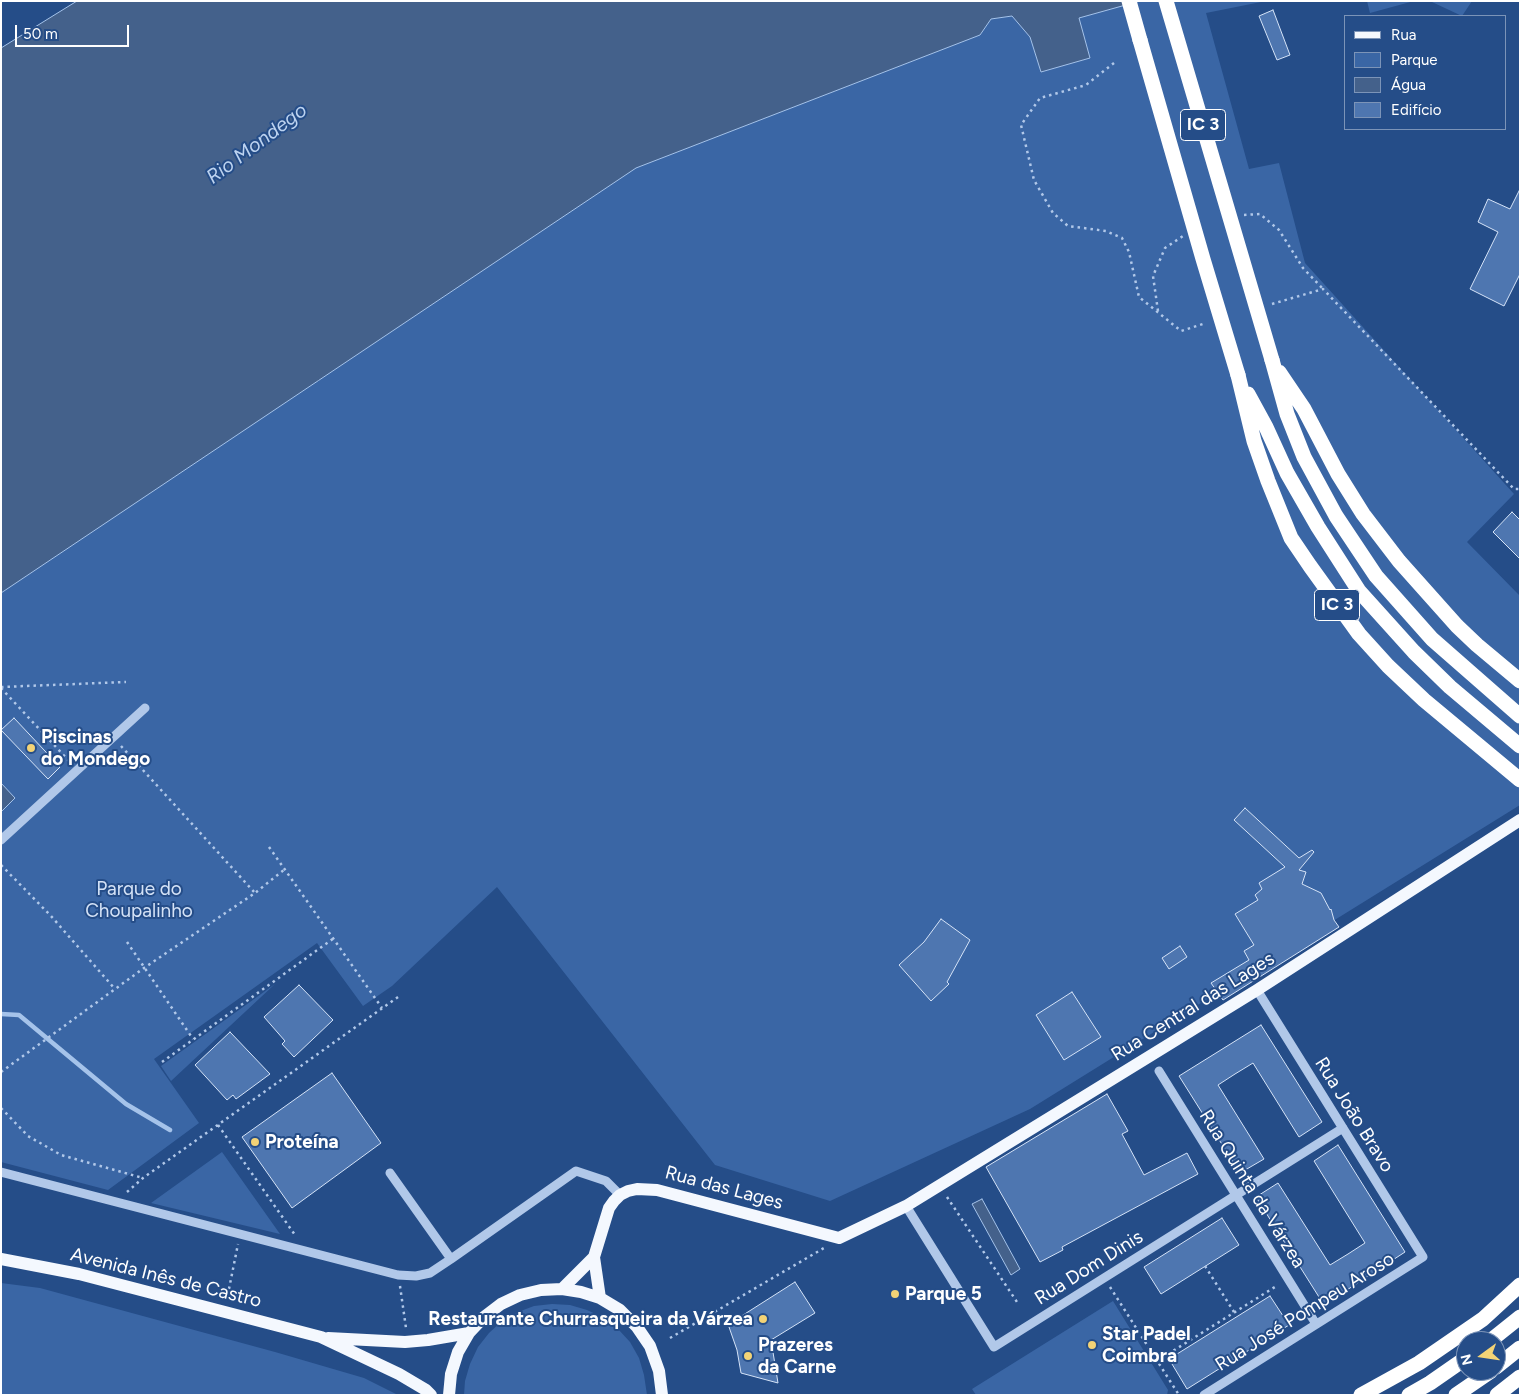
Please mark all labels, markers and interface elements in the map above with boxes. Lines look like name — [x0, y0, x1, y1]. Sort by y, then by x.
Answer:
scale bar — [18, 15, 131, 47]
legend — [1344, 15, 1506, 130]
text: 50 m — [23, 25, 58, 43]
text: Rua — [1391, 26, 1416, 44]
text: Parque — [1391, 51, 1438, 69]
text: Água — [1391, 76, 1426, 94]
water label: Rio Mondego — [202, 98, 312, 190]
text: Edifício — [1391, 101, 1441, 119]
road number: IC 3 — [1180, 110, 1226, 140]
road number: IC 3 — [1314, 590, 1360, 620]
place label: Piscinas do Mondego — [41, 726, 150, 770]
marker: Piscinas do Mondego — [25, 742, 37, 754]
park label: Parque do Choupalinho — [85, 878, 193, 922]
street label: Rua Central das Lages — [1107, 948, 1279, 1066]
street label: Rua João Bravo — [1310, 1053, 1398, 1177]
street label: Rua Quinta da Várzea — [1194, 1106, 1310, 1272]
place label: Proteína — [265, 1131, 339, 1153]
marker: Proteína — [249, 1136, 261, 1148]
street label: Rua das Lages — [663, 1161, 785, 1215]
street label: Rua Dom Dinis — [1031, 1226, 1147, 1310]
street label: Avenida Inês de Castro — [68, 1243, 264, 1313]
street label: Rua José Pompeu Aroso — [1211, 1248, 1399, 1376]
place label: Parque 5 — [905, 1283, 982, 1305]
marker: Parque 5 — [889, 1288, 901, 1300]
place label: Restaurante Churrasqueira da Várzea — [428, 1308, 753, 1330]
marker: Restaurante Churrasqueira da Várzea — [757, 1313, 769, 1325]
place label: Star Padel Coimbra — [1102, 1323, 1191, 1367]
north arrow — [1456, 1331, 1506, 1381]
place label: Prazeres da Carne — [758, 1334, 836, 1378]
marker: Star Padel Coimbra — [1086, 1339, 1098, 1351]
marker: Prazeres da Carne — [742, 1350, 754, 1362]
text: N — [1457, 1352, 1476, 1367]

